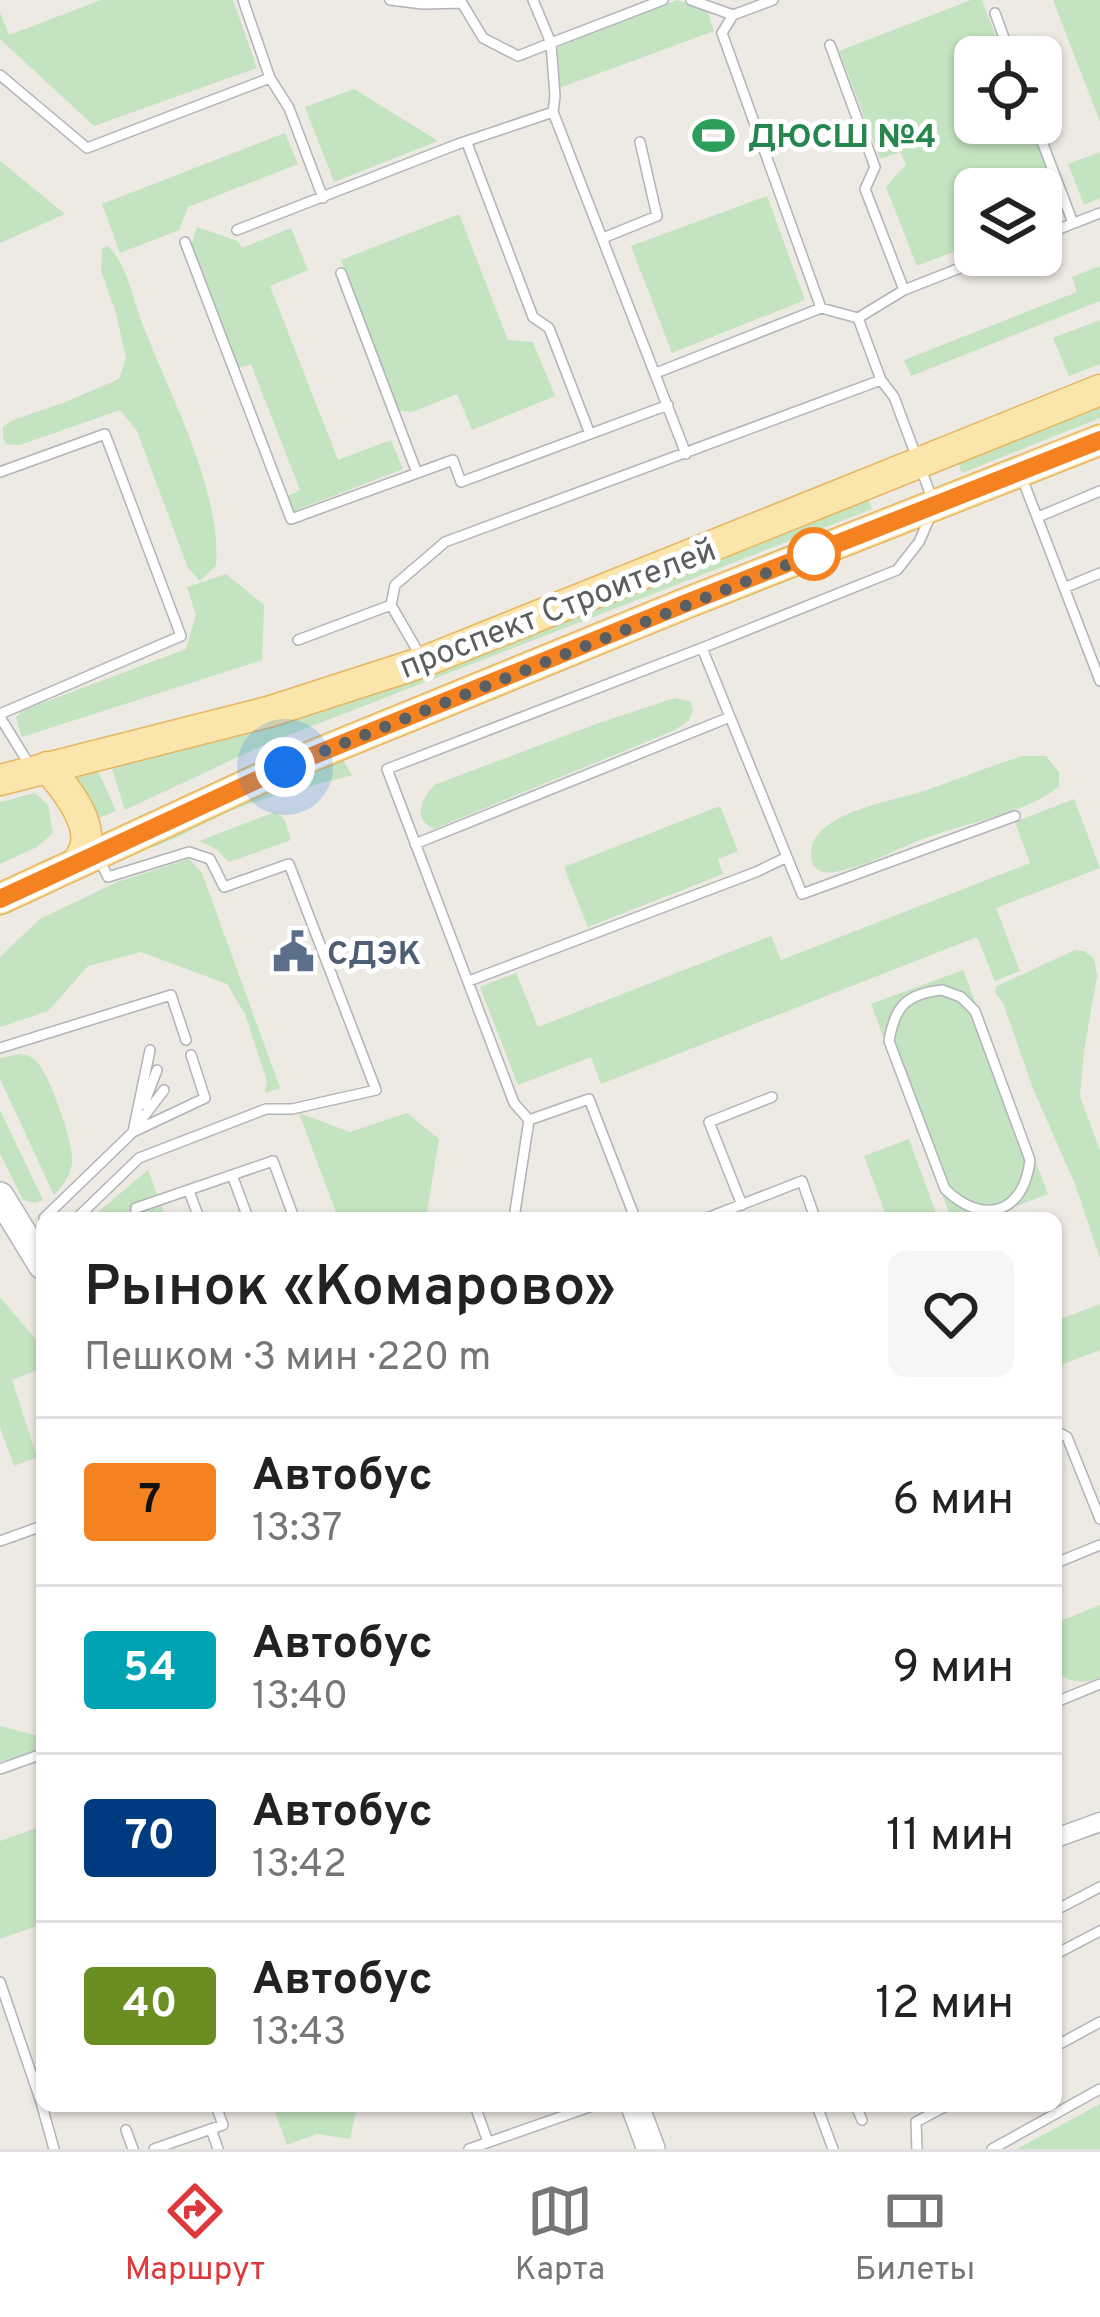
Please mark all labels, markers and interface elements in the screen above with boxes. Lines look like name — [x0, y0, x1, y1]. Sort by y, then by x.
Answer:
map controls — [954, 36, 1062, 276]
button: locate — [954, 36, 1062, 144]
sports icon: ДЮСШ №4 — [691, 112, 737, 158]
place label: ДЮСШ №4 — [748, 118, 936, 160]
button: layers — [954, 168, 1062, 276]
unlabelled marker — [789, 529, 839, 579]
street label: проспект Строителей — [394, 531, 723, 691]
your location — [255, 737, 315, 797]
public building icon: СДЭК — [270, 929, 316, 975]
place label: СДЭК — [327, 935, 421, 977]
button: heart — [888, 1251, 1014, 1377]
text: Рынок «Комарово» — [84, 1254, 616, 1326]
text: Пешком · 3 мин · 220 m — [84, 1335, 491, 1384]
text: Автобус — [252, 1449, 433, 1506]
text: 6 мин — [893, 1473, 1014, 1530]
text: 7 — [139, 1475, 161, 1528]
text: 13:37 — [252, 1506, 342, 1555]
text: Автобус — [252, 1617, 433, 1674]
text: 9 мин — [893, 1641, 1014, 1698]
text: 54 — [123, 1643, 177, 1696]
text: 13:40 — [252, 1674, 348, 1723]
text: Автобус — [252, 1785, 433, 1842]
text: 11 мин — [886, 1809, 1014, 1866]
text: 70 — [125, 1811, 175, 1864]
text: 13:42 — [252, 1842, 347, 1891]
text: Автобус — [252, 1953, 433, 2010]
text: 12 мин — [875, 1977, 1014, 2034]
text: 40 — [123, 1979, 177, 2032]
text: 13:43 — [252, 2010, 347, 2059]
tab: Маршрут — [125, 2178, 265, 2292]
tab: Карта — [515, 2178, 605, 2292]
tab: Билеты — [855, 2178, 975, 2292]

